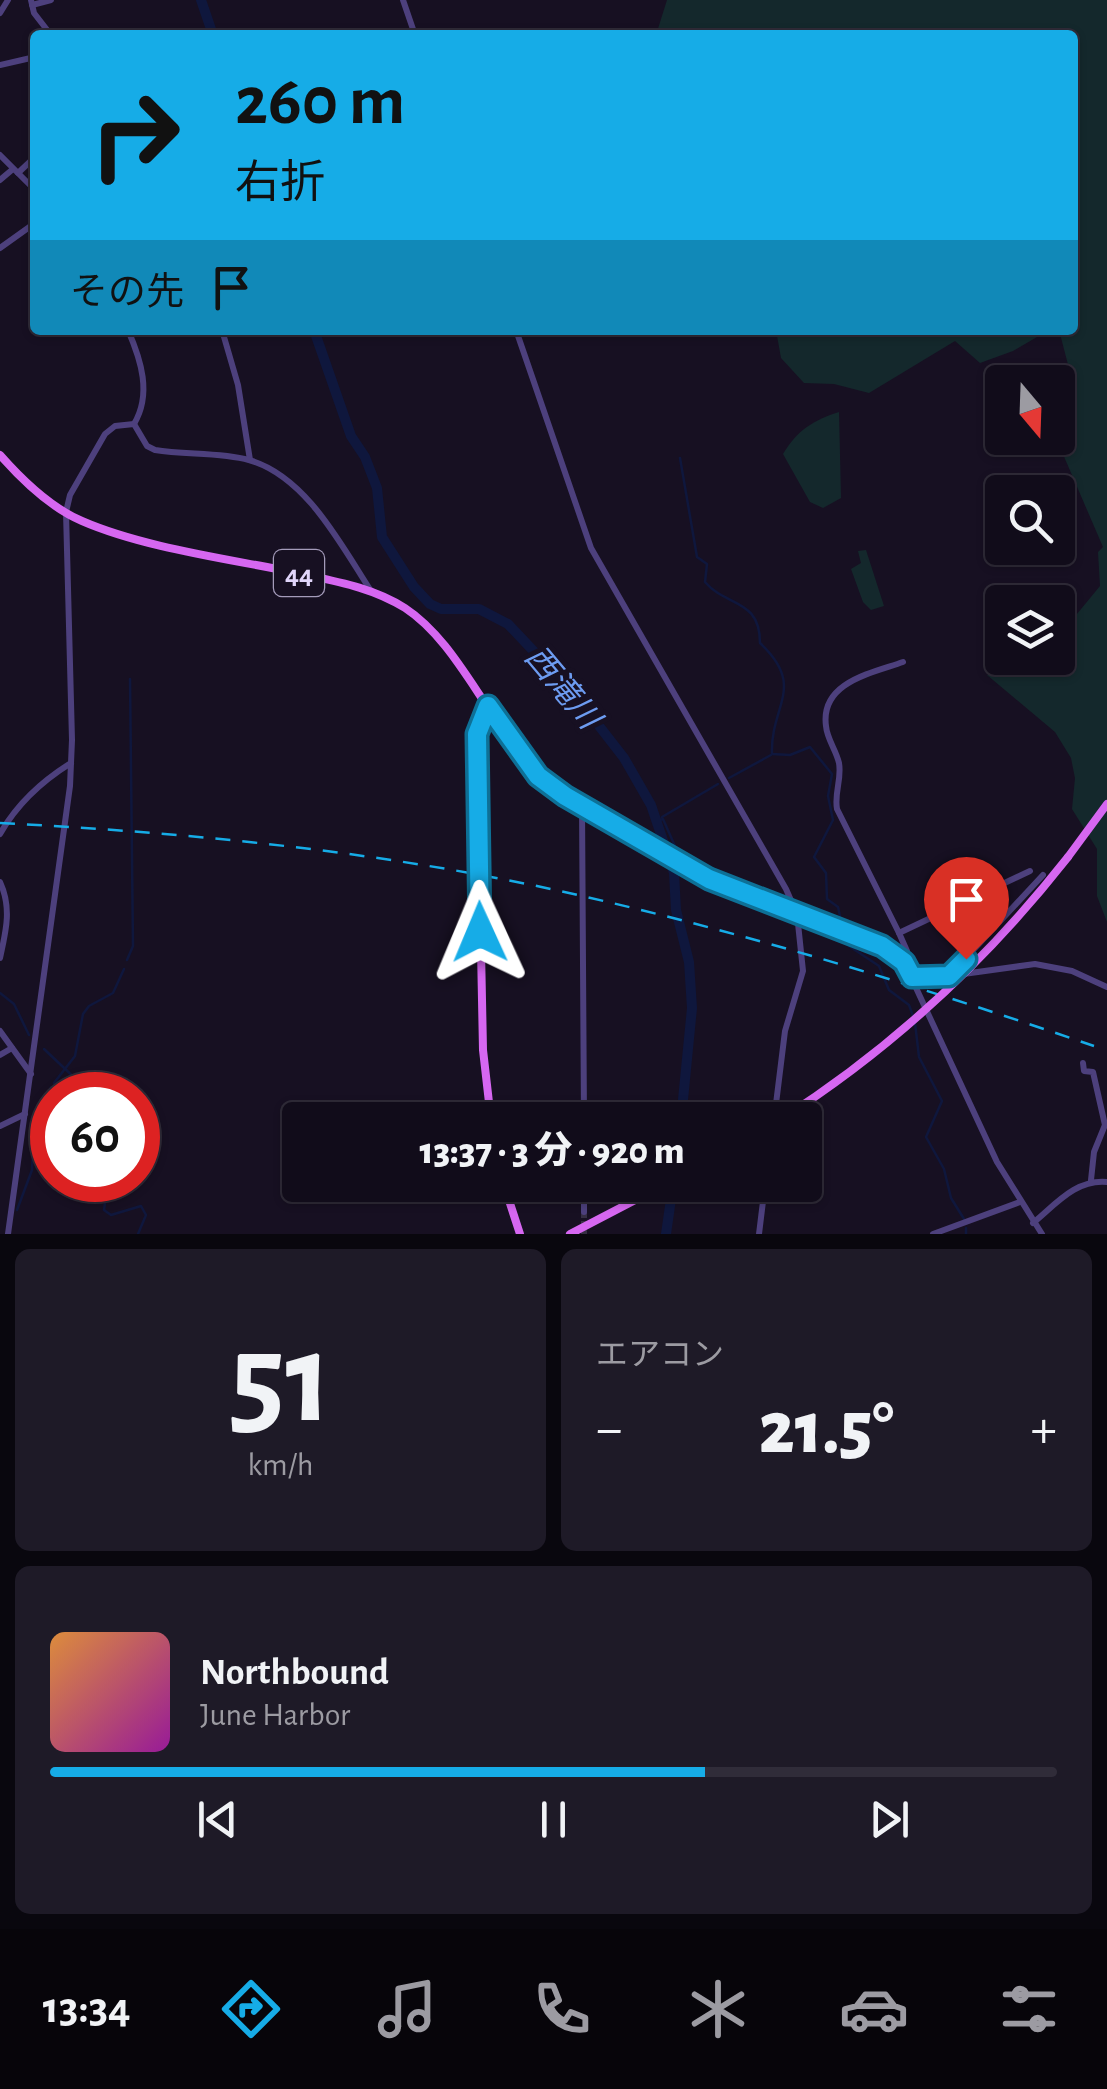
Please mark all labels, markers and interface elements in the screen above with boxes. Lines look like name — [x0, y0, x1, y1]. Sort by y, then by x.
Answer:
text: 260 m — [235, 67, 405, 137]
icon: right — [70, 70, 200, 200]
text: 右折 — [235, 161, 325, 206]
icon: arrive — [204, 260, 259, 315]
text: その先 — [70, 274, 184, 312]
north arrow — [985, 365, 1075, 455]
map controls — [985, 365, 1075, 675]
button: search — [985, 475, 1075, 565]
road number: 44 — [274, 550, 324, 596]
button: layers — [985, 585, 1075, 675]
water label: 西滝川 — [519, 640, 608, 737]
pin — [924, 857, 1009, 960]
icon: arrive — [939, 872, 994, 927]
position arrow — [428, 880, 532, 984]
speed limit sign: 60 — [30, 1072, 160, 1202]
text: 13:37 · 3 分 · 920 m — [419, 1133, 685, 1171]
text: 51 — [229, 1316, 332, 1446]
text: エアコン — [596, 1339, 724, 1371]
text: 21.5° — [759, 1392, 894, 1467]
text: − — [596, 1402, 622, 1457]
text: + — [1031, 1402, 1057, 1457]
text: km/h — [247, 1449, 314, 1481]
text: Northbound — [200, 1654, 389, 1692]
text: June Harbor — [200, 1699, 350, 1731]
icon: previous — [190, 1792, 245, 1847]
icon: pause — [526, 1792, 581, 1847]
icon: next — [862, 1792, 917, 1847]
icon: directions — [216, 1974, 286, 2044]
icon: music — [372, 1974, 442, 2044]
icon: phone — [527, 1974, 597, 2044]
icon: climate — [683, 1974, 753, 2044]
icon: car — [839, 1974, 909, 2044]
icon: filters — [994, 1974, 1064, 2044]
text: 13:34 — [43, 1986, 131, 2031]

